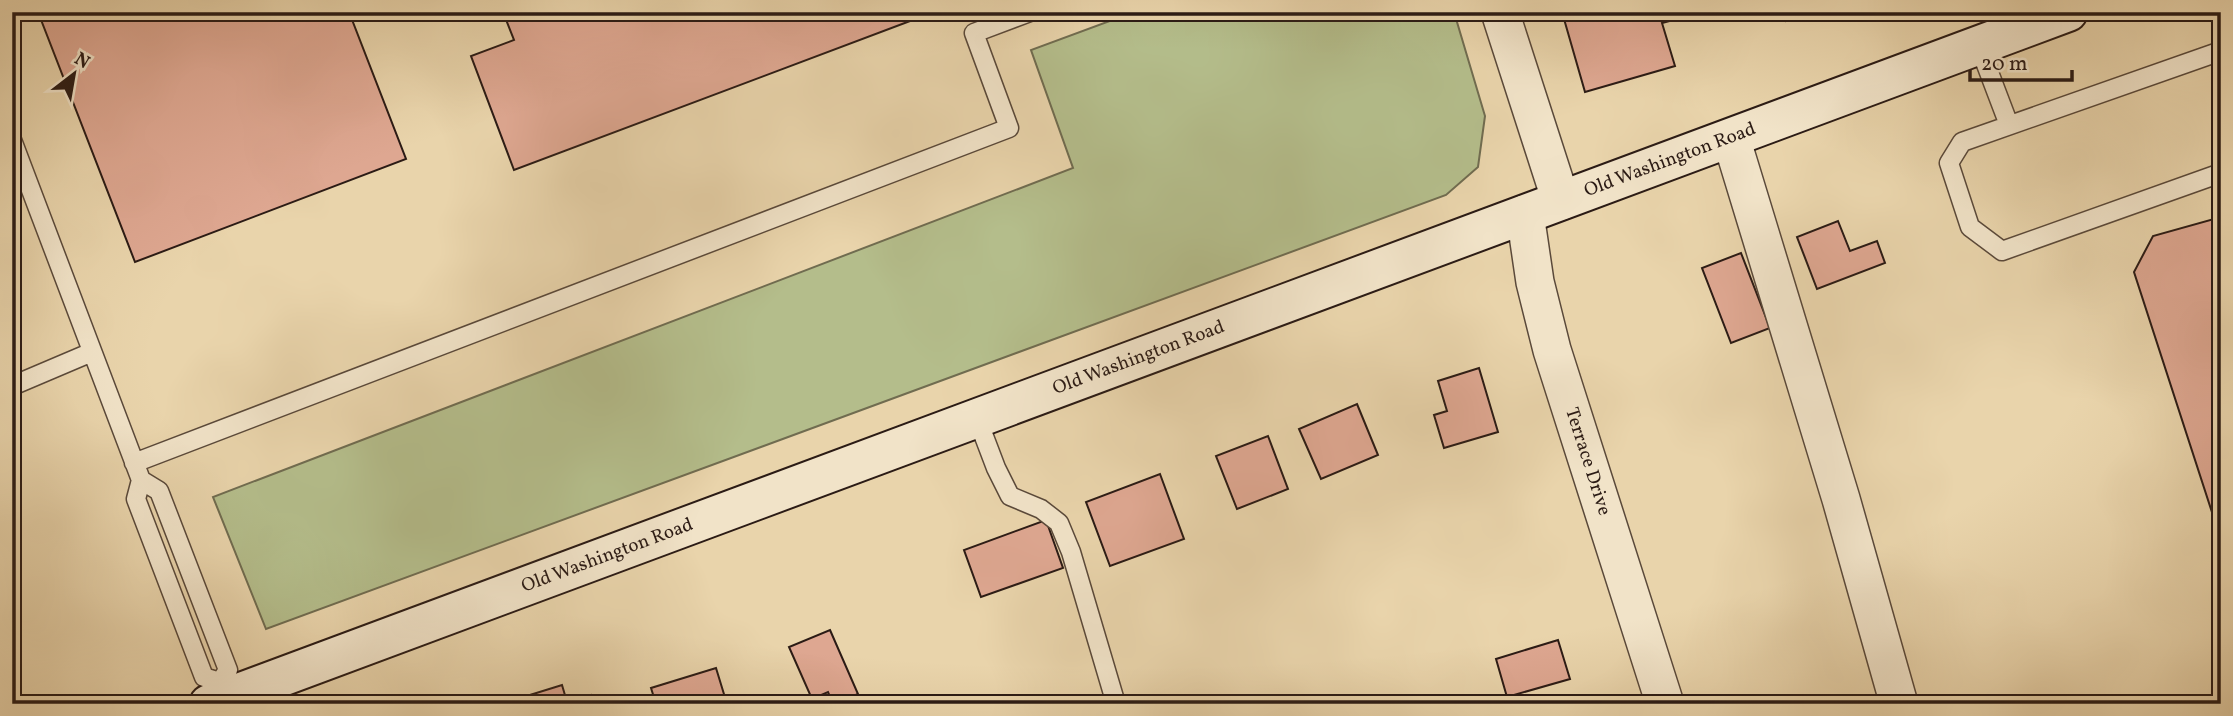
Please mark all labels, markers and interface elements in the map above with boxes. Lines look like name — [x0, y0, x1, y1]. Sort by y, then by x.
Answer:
north arrow — [38, 38, 108, 108]
scale bar — [1970, 38, 2072, 82]
text: N — [69, 46, 95, 76]
text: 20 m — [1981, 50, 2027, 79]
street label: Old Washington Road — [1580, 116, 1760, 204]
street label: Old Washington Road — [1049, 314, 1228, 402]
street label: Terrace Drive — [1558, 404, 1617, 519]
street label: Old Washington Road — [518, 512, 697, 600]

